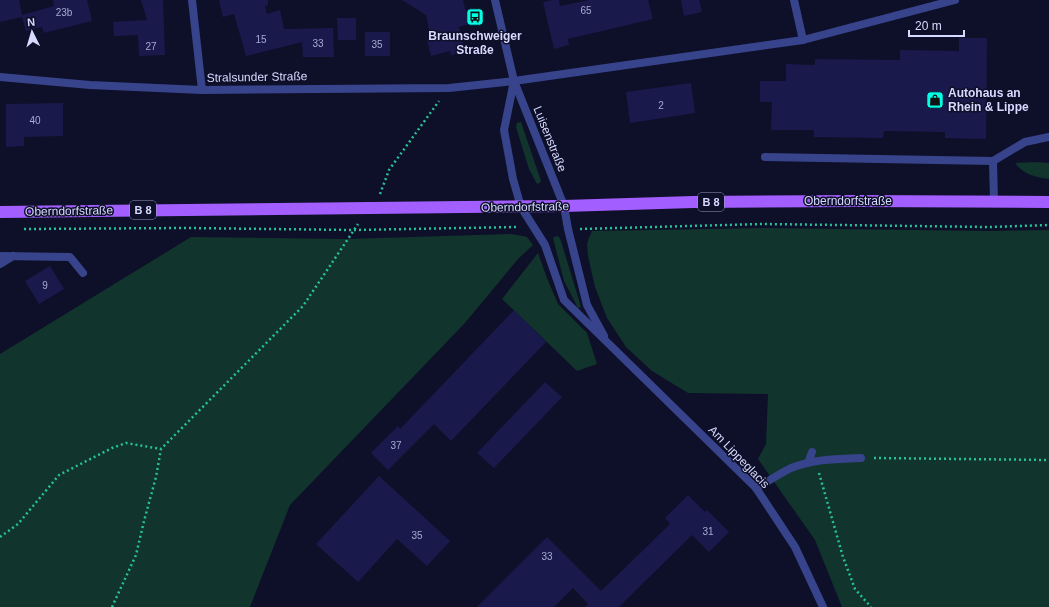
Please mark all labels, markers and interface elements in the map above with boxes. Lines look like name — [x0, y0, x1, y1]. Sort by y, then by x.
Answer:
house number: 65 — [580, 5, 592, 16]
house number: 23b — [56, 7, 73, 18]
bus stop icon: Braunschweiger Straße — [465, 7, 485, 27]
north arrow — [12, 12, 52, 52]
scale bar — [909, 12, 964, 38]
text: N — [27, 16, 36, 28]
text: 20 m — [915, 19, 942, 33]
place label: Braunschweiger Straße — [428, 29, 522, 57]
house number: 15 — [255, 34, 267, 45]
house number: 33 — [312, 38, 324, 49]
house number: 35 — [371, 39, 383, 50]
house number: 27 — [145, 41, 157, 52]
street label: Stralsunder Straße — [207, 69, 308, 85]
place label: Autohaus an Rhein & Lippe — [948, 86, 1029, 114]
shop icon: Autohaus an Rhein & Lippe — [925, 90, 945, 110]
house number: 2 — [658, 100, 664, 111]
street label: Luisenstraße — [531, 104, 570, 174]
house number: 40 — [29, 115, 41, 126]
road number: B 8 — [698, 193, 724, 211]
street label: Oberndorfstraße — [804, 194, 892, 208]
street label: Oberndorfstraße — [481, 199, 569, 215]
road number: B 8 — [130, 201, 156, 219]
street label: Oberndorfstraße — [25, 203, 113, 219]
house number: 9 — [42, 280, 48, 291]
street label: Am Lippeglacis — [706, 423, 772, 491]
house number: 37 — [390, 440, 402, 451]
house number: 31 — [702, 526, 714, 537]
house number: 35 — [411, 530, 423, 541]
house number: 33 — [541, 551, 553, 562]

